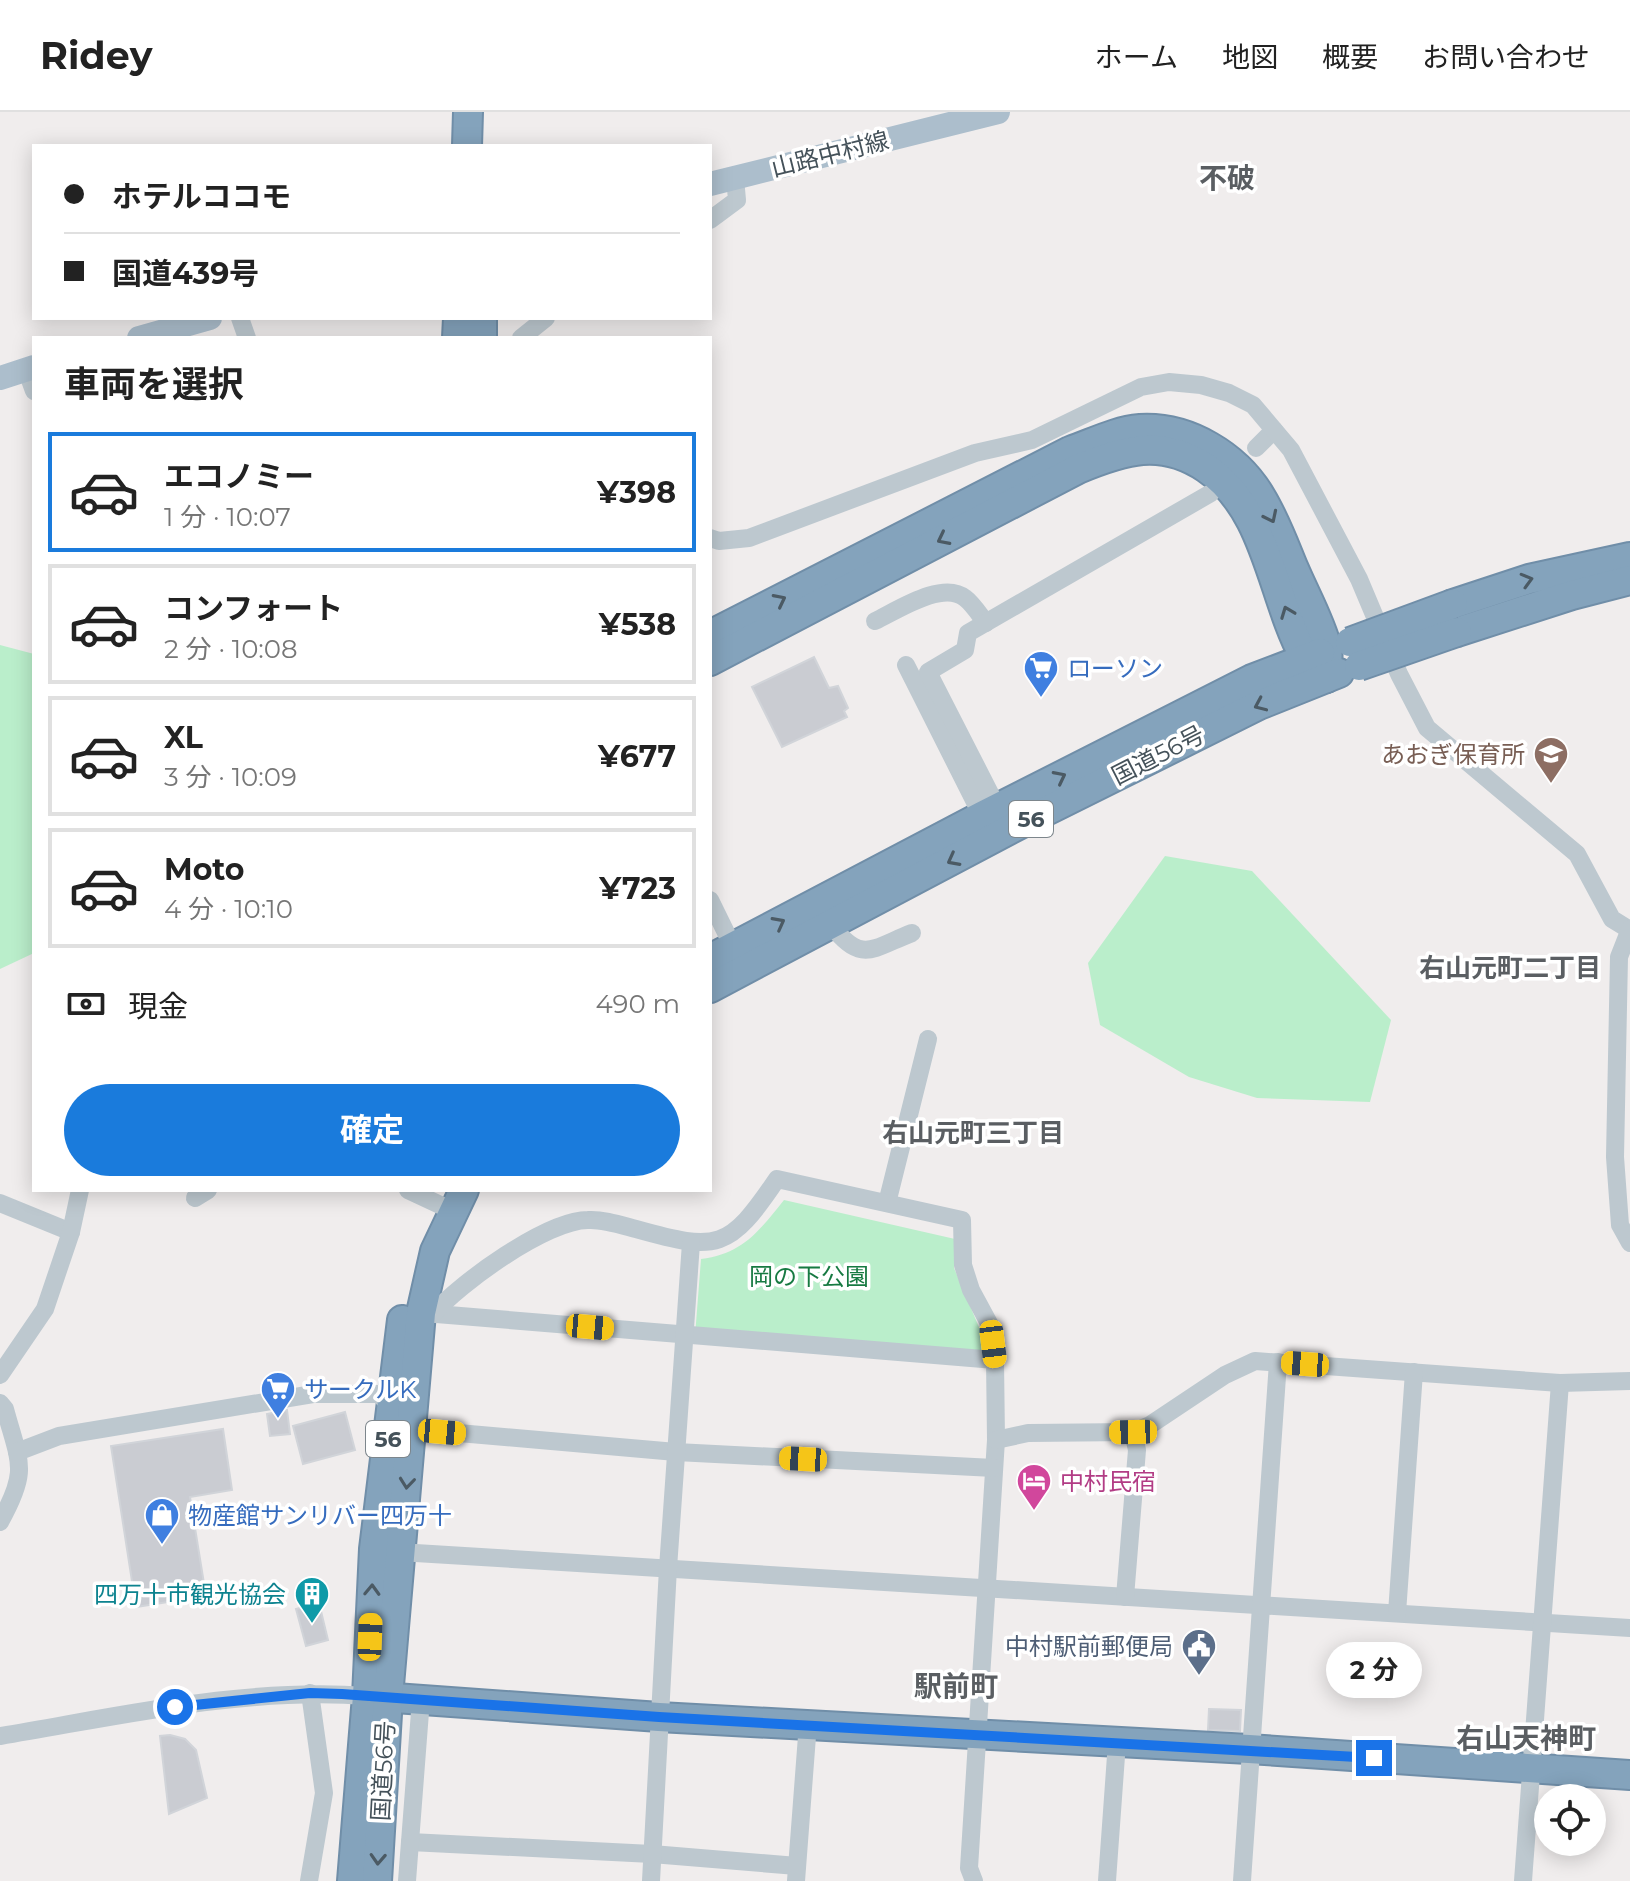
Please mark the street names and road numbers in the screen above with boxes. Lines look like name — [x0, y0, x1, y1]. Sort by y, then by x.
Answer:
street label: 山路中村線 — [768, 125, 892, 183]
street label: 国道56号 — [1107, 719, 1209, 791]
road number: 56 — [1009, 801, 1053, 837]
road number: 56 — [366, 1421, 410, 1457]
street label: 国道56号 — [366, 1720, 400, 1822]

